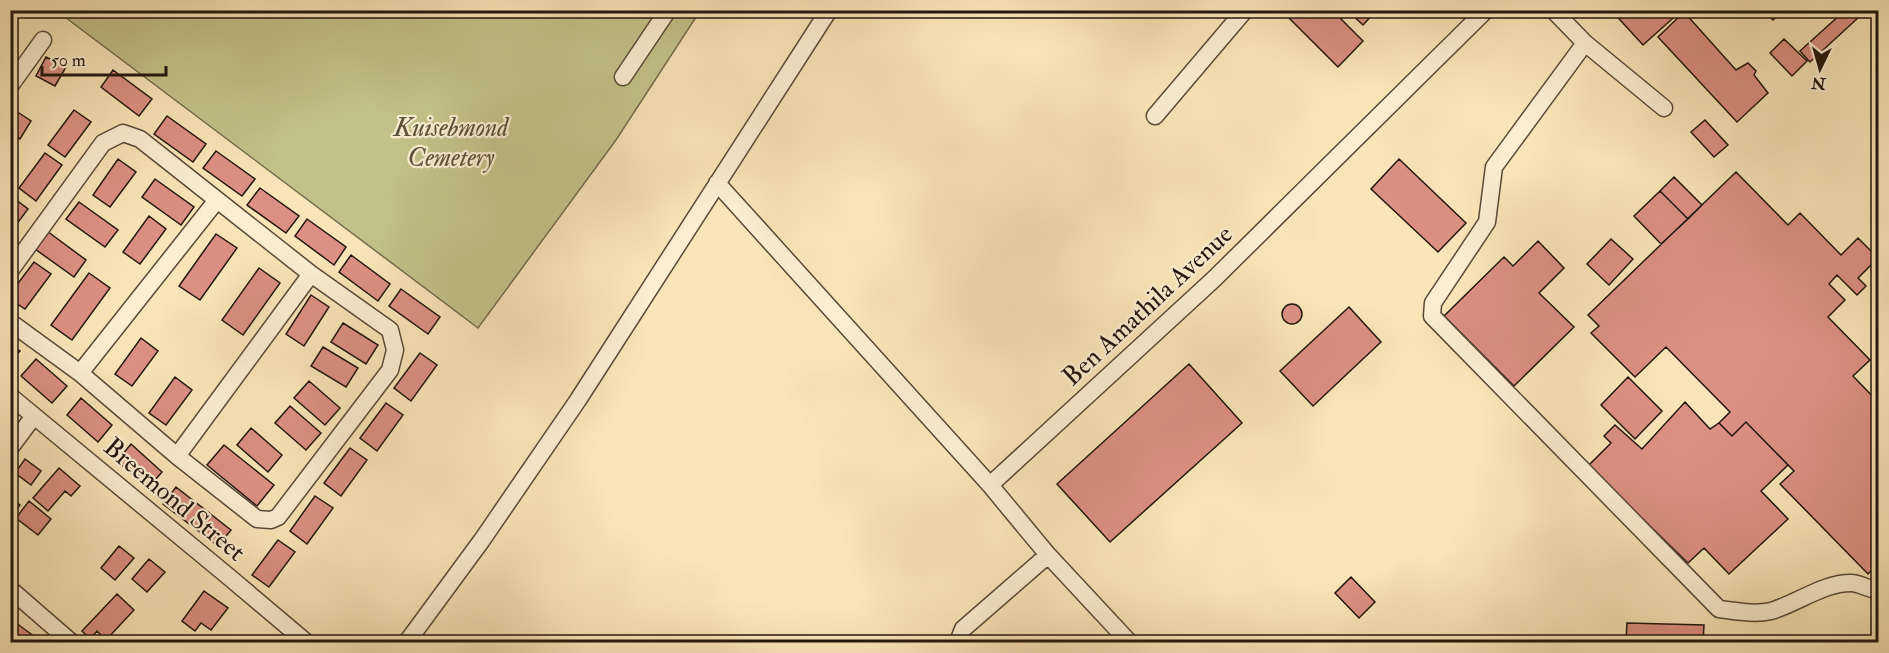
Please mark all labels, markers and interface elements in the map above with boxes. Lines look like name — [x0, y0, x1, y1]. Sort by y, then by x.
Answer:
scale bar — [42, 39, 166, 77]
north arrow — [1790, 39, 1850, 99]
text: 50 m — [51, 49, 86, 72]
text: N — [1810, 72, 1828, 94]
park label: Kuisebmond Cemetery — [392, 112, 510, 174]
street label: Ben Amathila Avenue — [1056, 218, 1240, 393]
street label: Breemond Street — [97, 431, 252, 568]

